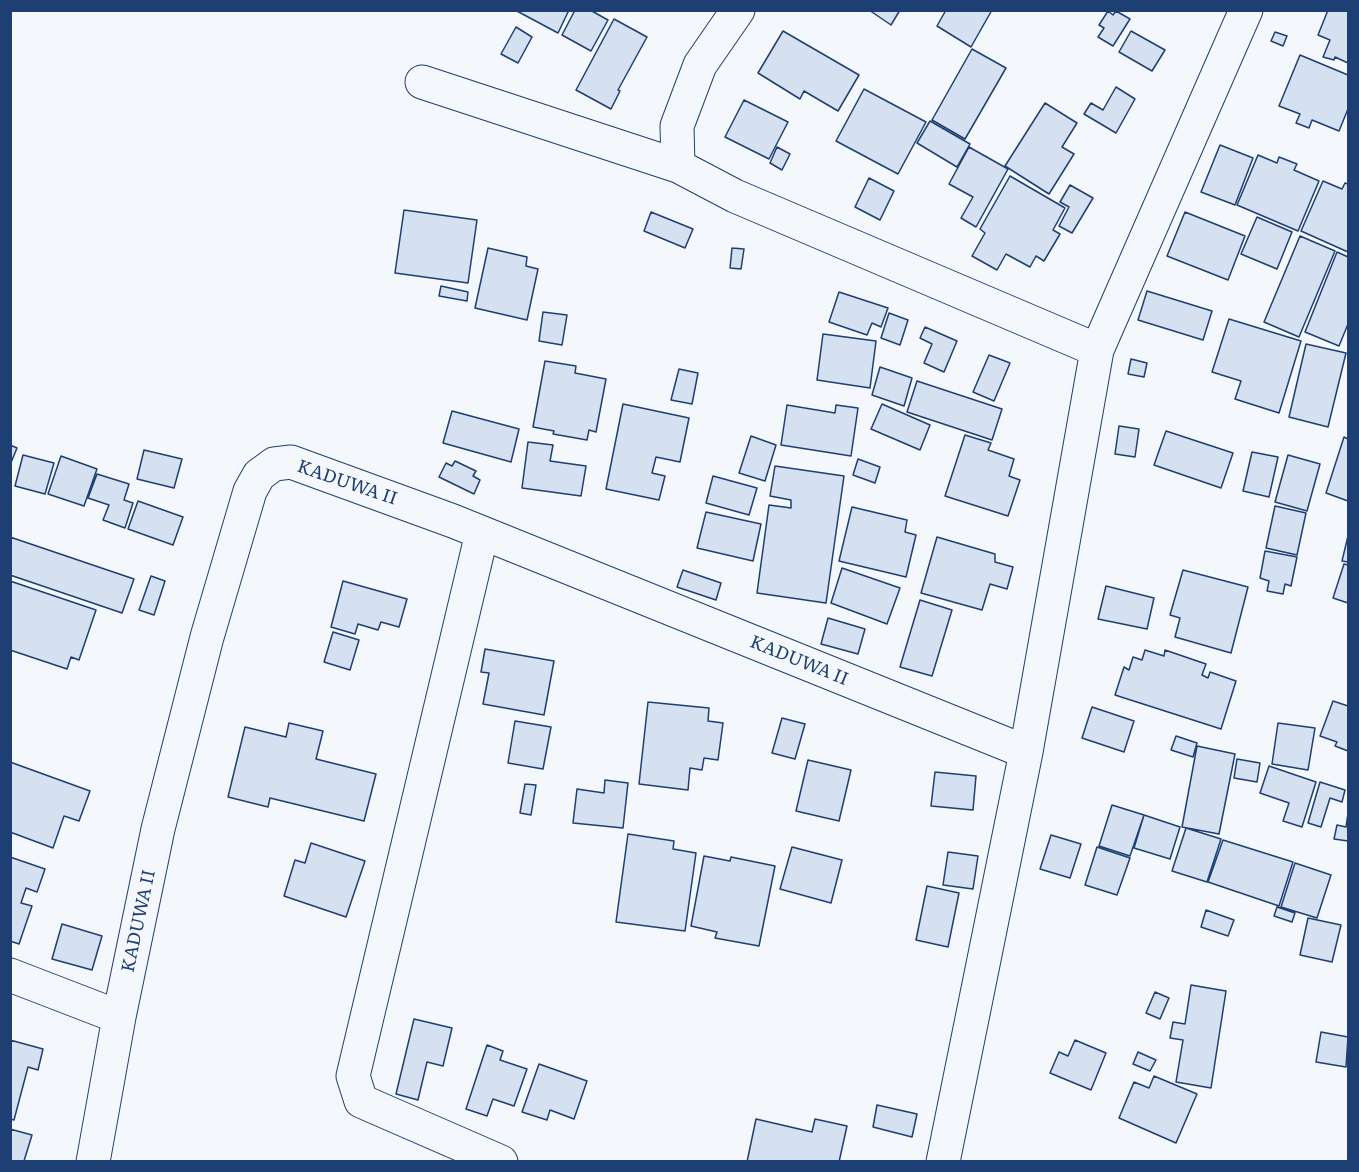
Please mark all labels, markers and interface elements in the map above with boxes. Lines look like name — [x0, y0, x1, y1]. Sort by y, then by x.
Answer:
street label: KADUWA II — [294, 456, 400, 510]
street label: KADUWA II — [747, 631, 851, 691]
street label: KADUWA II — [118, 868, 160, 974]

